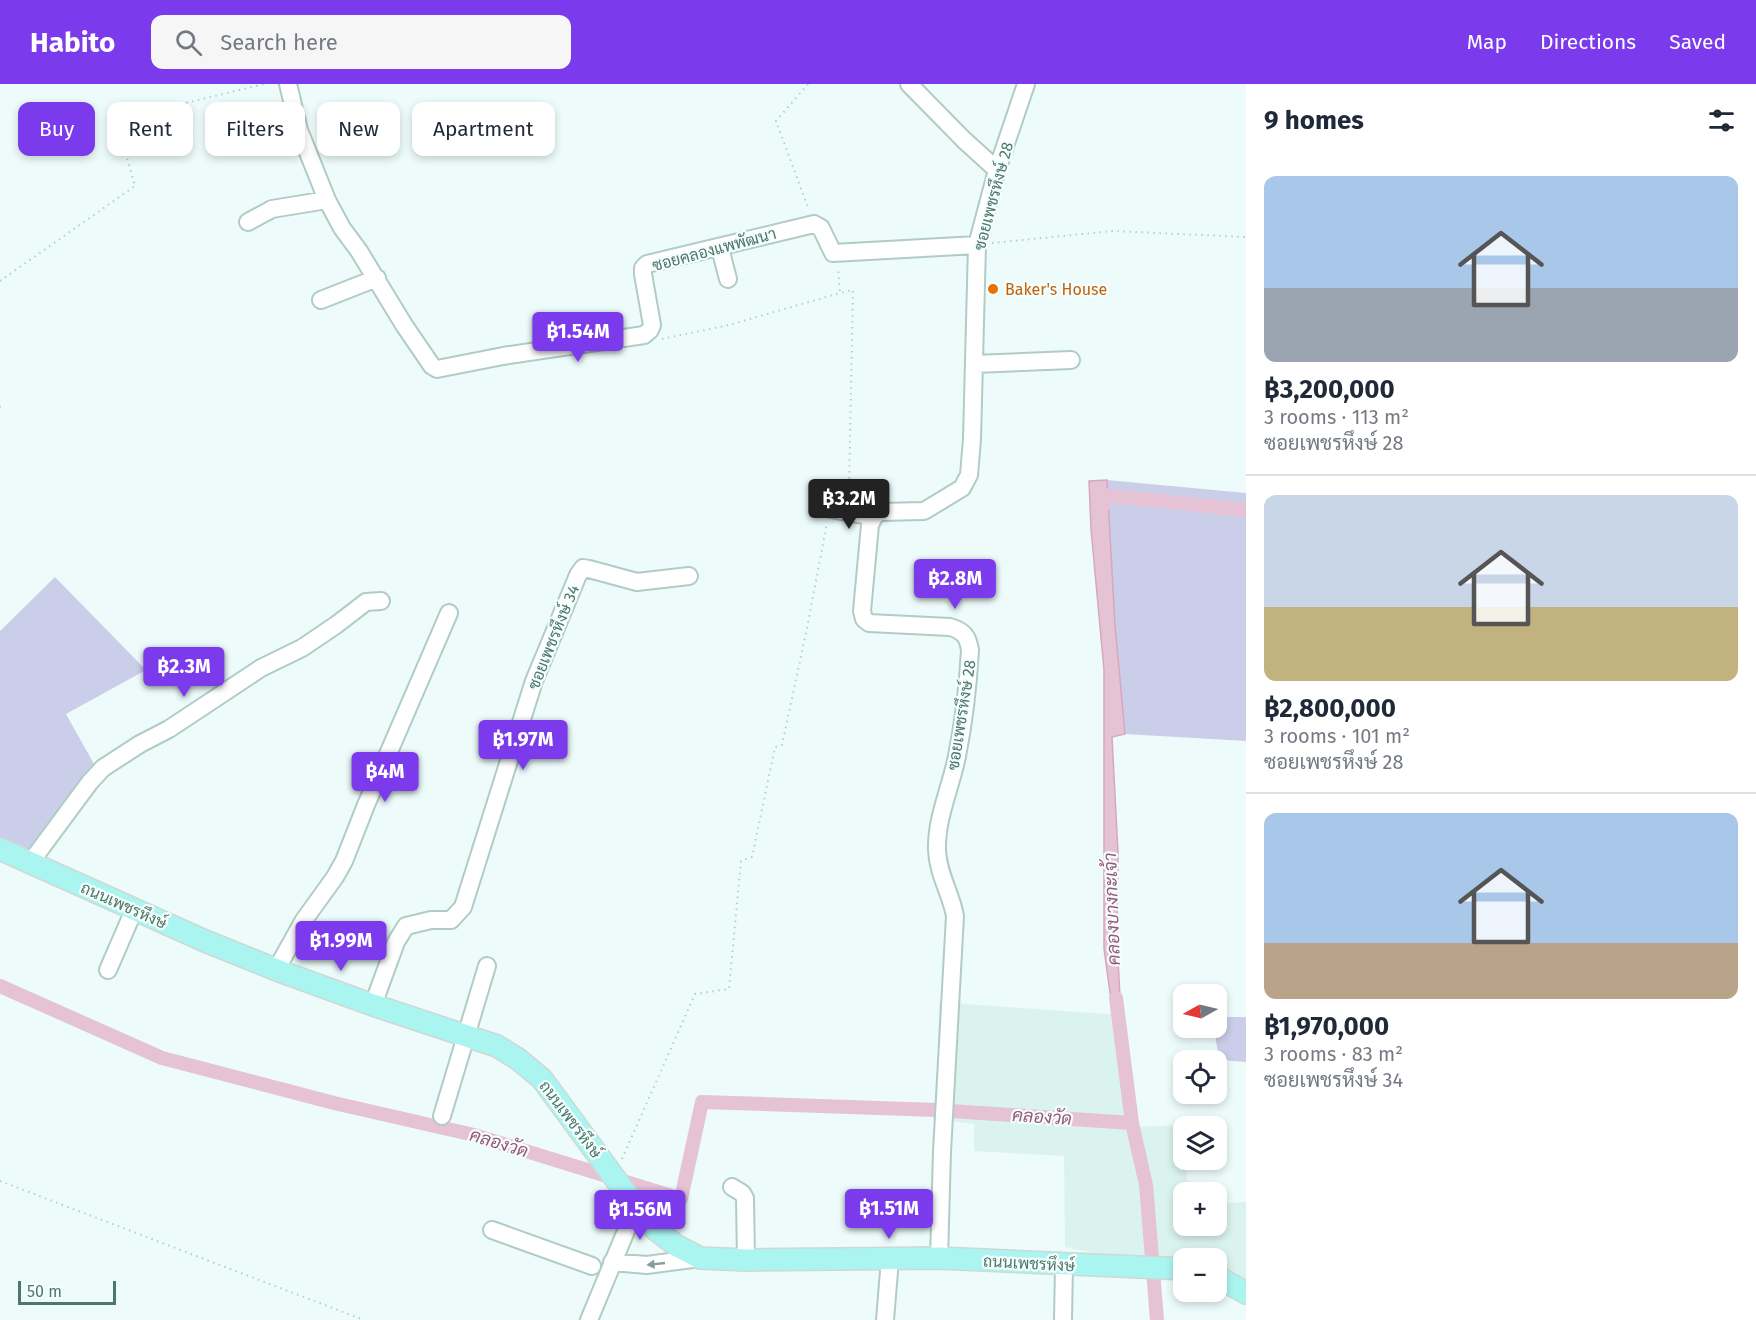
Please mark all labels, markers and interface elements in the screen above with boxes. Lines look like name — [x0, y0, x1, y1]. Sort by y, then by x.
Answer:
search box — [151, 15, 571, 69]
text: Habito — [30, 26, 115, 59]
icon: search — [172, 26, 205, 59]
text: Search here — [220, 29, 338, 56]
text: Map — [1467, 29, 1507, 55]
text: Directions — [1540, 29, 1636, 55]
text: Saved — [1669, 29, 1726, 55]
chip: Buy — [18, 102, 95, 156]
chip: Rent — [107, 102, 193, 156]
chip: Filters — [205, 102, 305, 156]
chip: New — [317, 102, 400, 156]
chip: Apartment — [412, 102, 555, 156]
icon: filters — [1705, 104, 1738, 137]
text: 9 homes — [1264, 105, 1364, 136]
street label: ซอยเพชรหึงษ์ 28 — [967, 139, 1017, 252]
icon: home — [1447, 215, 1555, 323]
street label: ซอยคลองแพพัฒนา — [650, 223, 778, 275]
place label: Baker's House — [1005, 280, 1107, 299]
marker: Baker's House — [986, 282, 1000, 296]
pin: ฿1.54M — [529, 312, 627, 363]
text: ฿1.54M — [546, 319, 610, 343]
text: ฿3,200,000 — [1264, 374, 1395, 405]
text: 3 rooms · 113 m² — [1264, 405, 1409, 429]
text: ซอยเพชรหึงษ์ 28 — [1264, 431, 1403, 455]
pin: ฿3.2M — [807, 479, 891, 530]
text: ฿3.2M — [822, 486, 876, 510]
icon: home — [1447, 534, 1555, 642]
pin: ฿2.8M — [913, 559, 997, 610]
text: ฿2.8M — [928, 566, 982, 590]
street label: ซอยเพชรหึงษ์ 34 — [521, 580, 583, 692]
pin: ฿2.3M — [142, 647, 226, 698]
text: ฿2.3M — [157, 654, 211, 678]
street label: ซอยเพชรหึงษ์ 28 — [940, 658, 980, 772]
text: ฿2,800,000 — [1264, 693, 1396, 724]
pin: ฿1.97M — [474, 720, 572, 771]
text: 3 rooms · 101 m² — [1264, 724, 1410, 748]
text: ฿1.97M — [493, 727, 553, 751]
text: ซอยเพชรหึงษ์ 28 — [1264, 750, 1403, 774]
pin: ฿4M — [356, 752, 414, 803]
text: ฿4M — [366, 759, 404, 783]
water label: คลองบางกะเจ้า — [1098, 852, 1125, 966]
icon: home — [1447, 852, 1555, 960]
street label: ถนนเพชรหึงษ์ — [78, 875, 171, 933]
pin: ฿1.99M — [292, 921, 390, 972]
text: ฿1.99M — [310, 928, 372, 952]
north arrow — [1173, 984, 1227, 1038]
map controls — [1173, 984, 1227, 1302]
text: ฿1,970,000 — [1264, 1011, 1389, 1042]
text: 3 rooms · 83 m² — [1264, 1042, 1403, 1066]
button: locate — [1173, 1050, 1227, 1104]
text: ซอยเพชรหึงษ์ 34 — [1264, 1068, 1403, 1092]
street label: ถนนเพชรหึงษ์ — [535, 1075, 608, 1162]
water label: คลองวัด — [1011, 1104, 1073, 1130]
button: layers — [1173, 1116, 1227, 1170]
water label: คลองวัด — [467, 1124, 531, 1162]
button: + — [1173, 1182, 1227, 1236]
pin: ฿1.51M — [840, 1189, 938, 1240]
pin: ฿1.56M — [591, 1190, 689, 1241]
text: ฿1.51M — [859, 1196, 919, 1220]
text: ฿1.56M — [608, 1197, 672, 1221]
button: − — [1173, 1248, 1227, 1302]
street label: ถนนเพชรหึงษ์ — [983, 1249, 1076, 1275]
one-way arrow — [647, 1259, 666, 1269]
scale bar — [18, 1278, 116, 1306]
text: 50 m — [27, 1282, 62, 1301]

